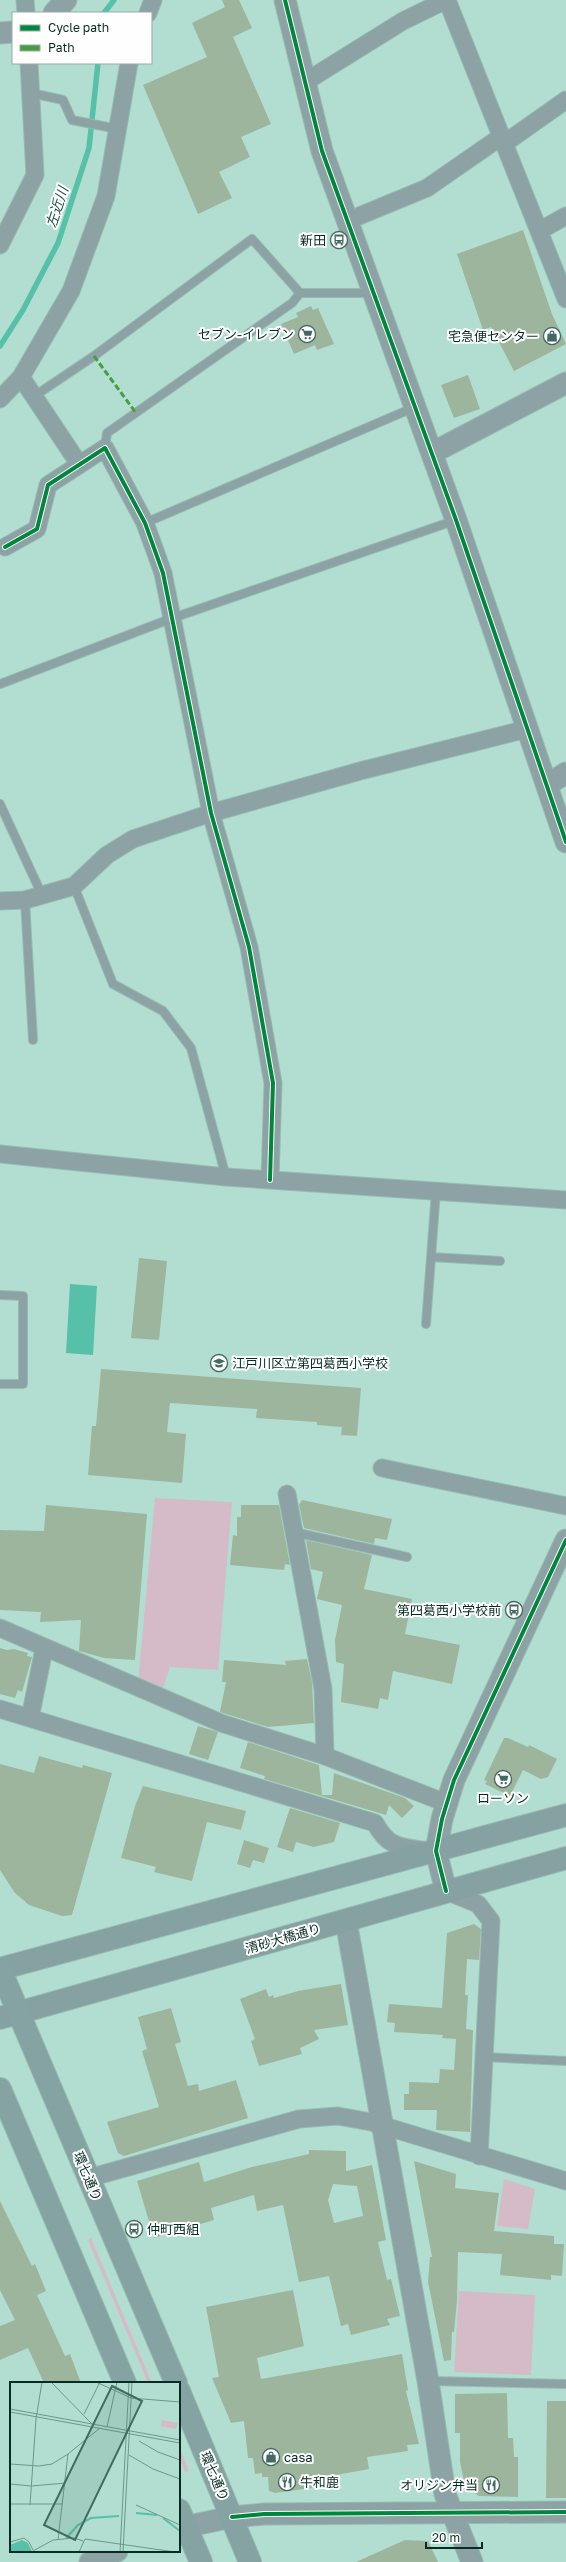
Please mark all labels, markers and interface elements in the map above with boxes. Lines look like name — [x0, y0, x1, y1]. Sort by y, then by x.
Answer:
legend — [12, 12, 152, 64]
text: Cycle path — [48, 20, 109, 35]
text: Path — [48, 40, 75, 55]
water label: 左近川 — [42, 182, 72, 229]
bus stop icon: 新田 — [329, 230, 349, 250]
place label: 新田 — [300, 232, 326, 248]
supermarket icon: セブン-イレブン — [297, 324, 317, 344]
place label: セブン-イレブン — [198, 326, 294, 342]
shop icon: 宅急便センター — [542, 326, 562, 346]
place label: 宅急便センター — [448, 328, 539, 344]
school or university icon: 江戸川区立第四葛西小学校 — [209, 1353, 229, 1373]
place label: 江戸川区立第四葛西小学校 — [232, 1355, 388, 1371]
bus stop icon: 第四葛西小学校前 — [504, 1600, 524, 1620]
place label: 第四葛西小学校前 — [397, 1602, 501, 1618]
supermarket icon: ローソン — [493, 1769, 513, 1789]
place label: ローソン — [477, 1790, 529, 1806]
street label: 清砂大橋通り — [243, 1920, 323, 1956]
street label: 環七通り — [70, 2149, 106, 2203]
bus stop icon: 仲町西組 — [124, 2219, 144, 2239]
place label: 仲町西組 — [147, 2221, 199, 2237]
inset map — [10, 2382, 180, 2552]
shop icon: casa — [261, 2447, 281, 2467]
street label: 環七通り — [197, 2449, 233, 2503]
place label: casa — [284, 2449, 313, 2465]
restaurant icon: 牛和鹿 — [277, 2472, 297, 2492]
place label: 牛和鹿 — [300, 2474, 339, 2490]
restaurant icon: オリジン弁当 — [481, 2475, 501, 2495]
place label: オリジン弁当 — [400, 2477, 478, 2493]
scale bar — [426, 2524, 482, 2550]
text: 20 m — [432, 2530, 460, 2545]

